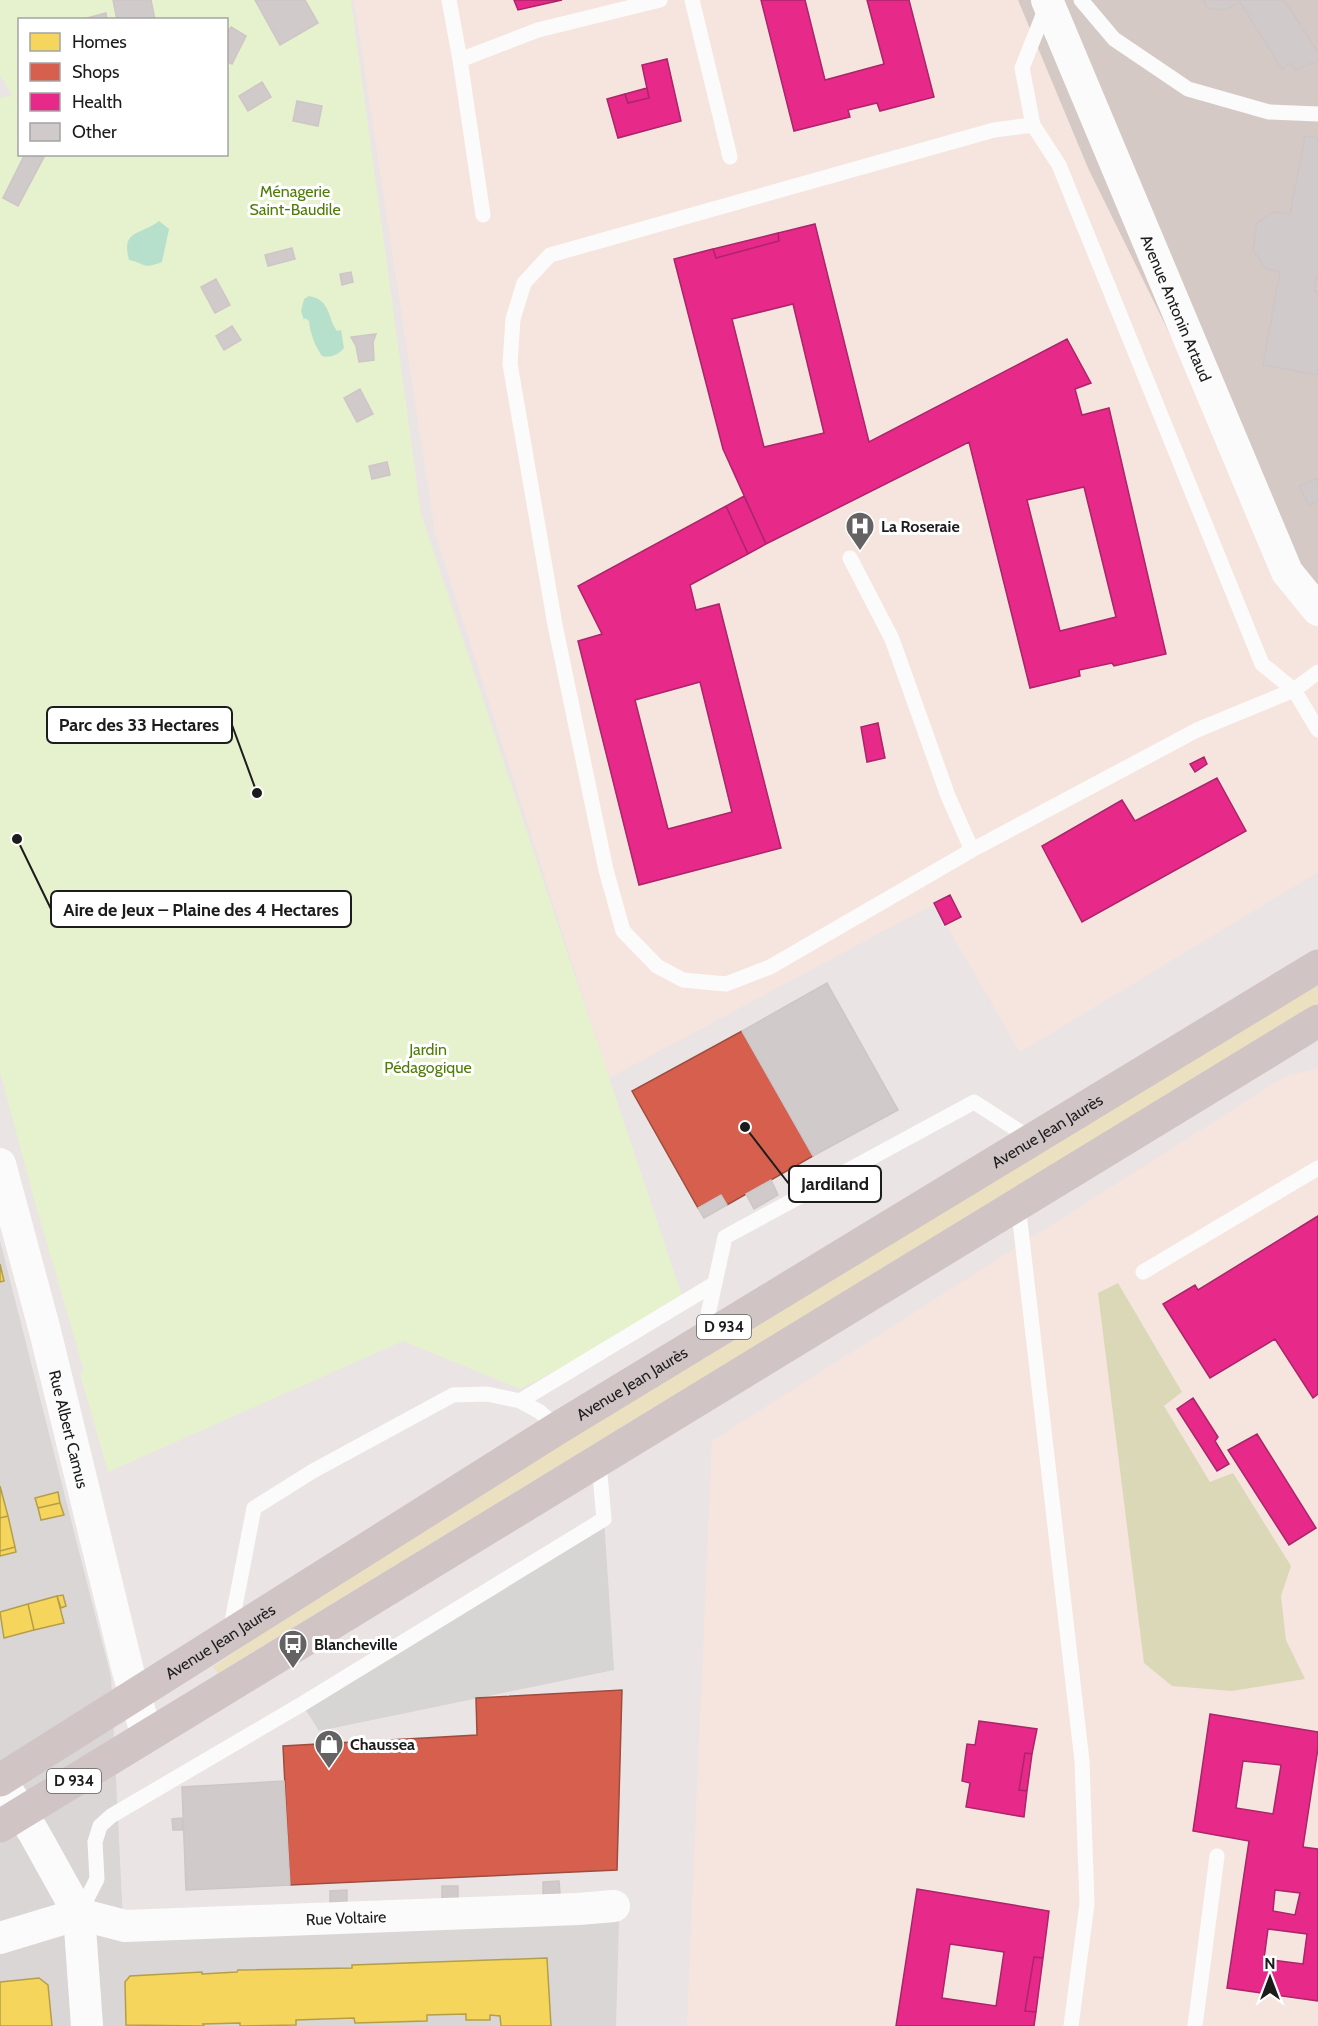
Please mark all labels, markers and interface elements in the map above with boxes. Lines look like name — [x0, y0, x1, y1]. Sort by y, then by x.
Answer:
legend — [18, 18, 228, 156]
text: Homes — [72, 31, 127, 53]
text: Shops — [72, 61, 120, 83]
text: Health — [72, 91, 122, 113]
text: Other — [72, 121, 117, 143]
park label: Ménagerie Saint-Baudile — [249, 182, 341, 219]
street label: Avenue Antonin Artaud — [1137, 232, 1215, 384]
hospital icon: La Roseraie — [844, 510, 876, 552]
place label: La Roseraie — [881, 517, 960, 536]
callout: Parc des 33 Hectares — [47, 707, 232, 743]
text: Parc des 33 Hectares — [59, 714, 220, 736]
callout: Aire de Jeux – Plaine des 4 Hectares — [51, 891, 351, 927]
text: Aire de Jeux – Plaine des 4 Hectares — [63, 899, 339, 921]
park label: Jardin Pédagogique — [384, 1040, 472, 1077]
street label: Avenue Jean Jaurès — [988, 1090, 1106, 1172]
callout: Jardiland — [789, 1166, 881, 1202]
text: Jardiland — [800, 1173, 869, 1195]
road number: D 934 — [697, 1315, 751, 1339]
street label: Avenue Jean Jaurès — [573, 1342, 691, 1424]
street label: Rue Albert Camus — [45, 1368, 93, 1491]
street label: Avenue Jean Jaurès — [161, 1599, 279, 1683]
bus stop icon: Blancheville — [277, 1628, 309, 1670]
place label: Blancheville — [314, 1635, 398, 1654]
shop icon: Chaussea — [313, 1728, 345, 1770]
place label: Chaussea — [350, 1735, 415, 1754]
road number: D 934 — [47, 1769, 101, 1793]
street label: Rue Voltaire — [305, 1907, 387, 1929]
north arrow — [1240, 1948, 1300, 2008]
text: N — [1264, 1954, 1276, 1973]

